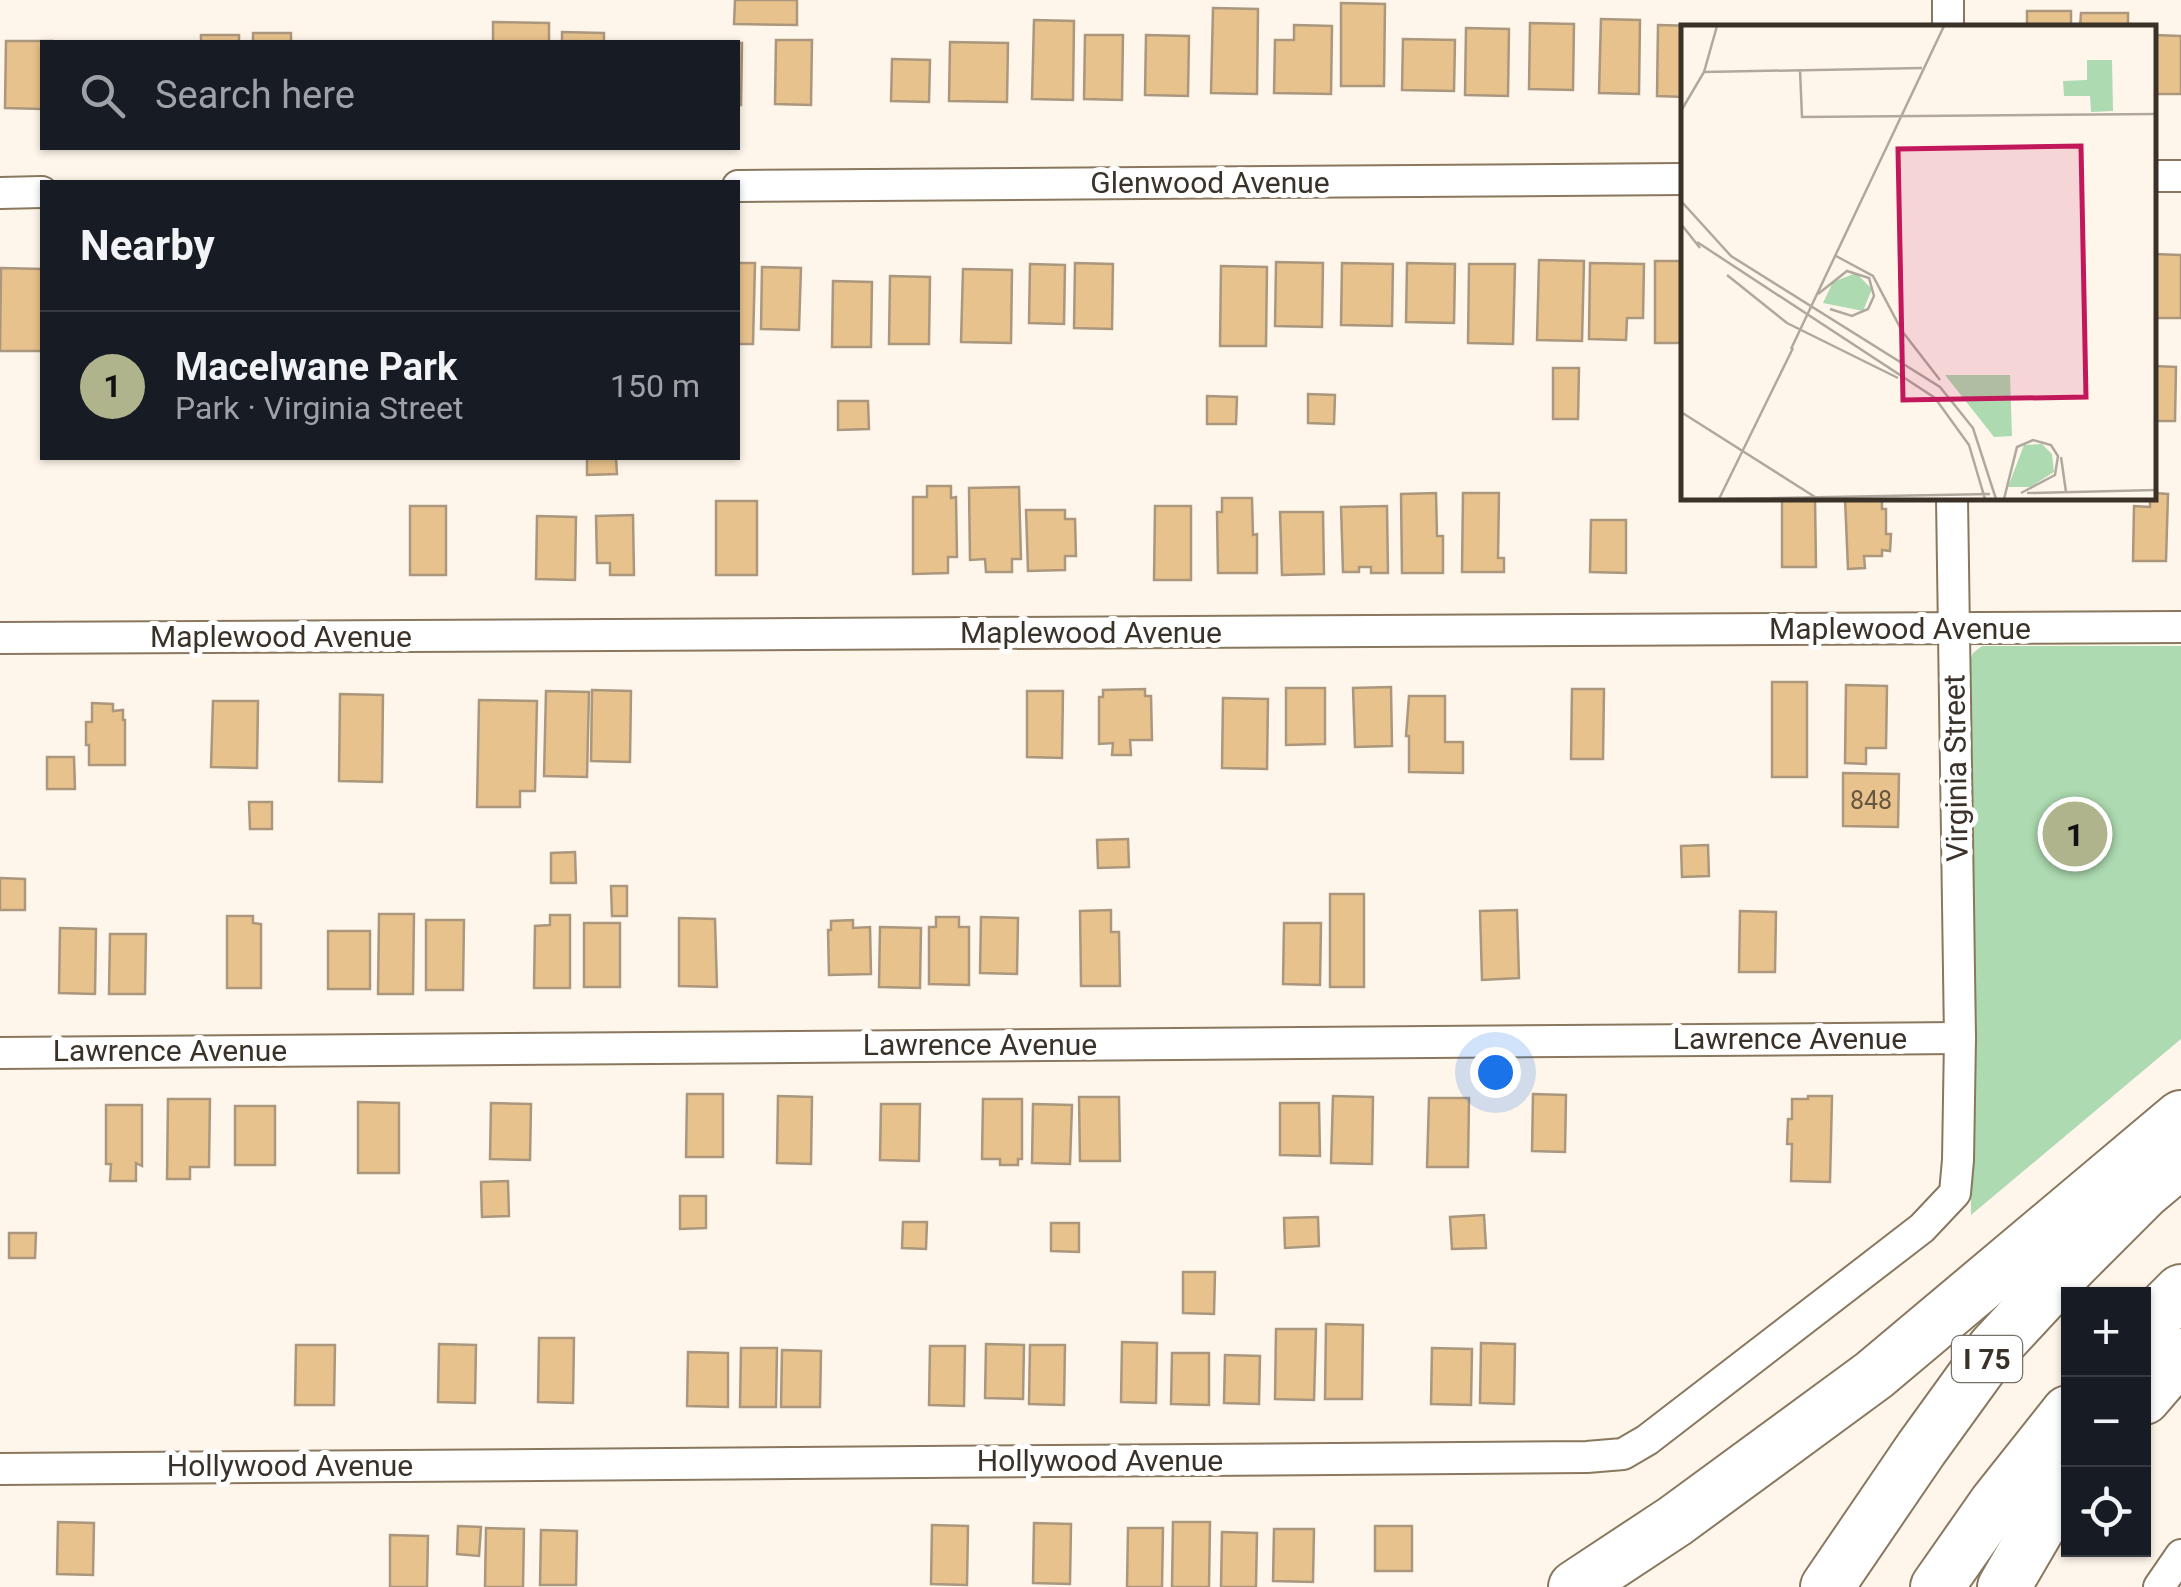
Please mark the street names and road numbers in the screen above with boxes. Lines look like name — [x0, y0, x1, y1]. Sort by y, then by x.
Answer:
street label: Glenwood Avenue — [1090, 165, 1330, 200]
street label: Maplewood Avenue — [1769, 611, 2031, 646]
street label: Maplewood Avenue — [960, 615, 1222, 650]
street label: Maplewood Avenue — [150, 619, 412, 654]
street label: Virginia Street — [1936, 674, 1975, 862]
street label: Lawrence Avenue — [1673, 1021, 1907, 1056]
street label: Lawrence Avenue — [863, 1027, 1097, 1062]
street label: Lawrence Avenue — [53, 1033, 287, 1068]
road number: I 75 — [1952, 1336, 2022, 1382]
street label: Hollywood Avenue — [977, 1443, 1223, 1478]
street label: Hollywood Avenue — [167, 1448, 413, 1483]

